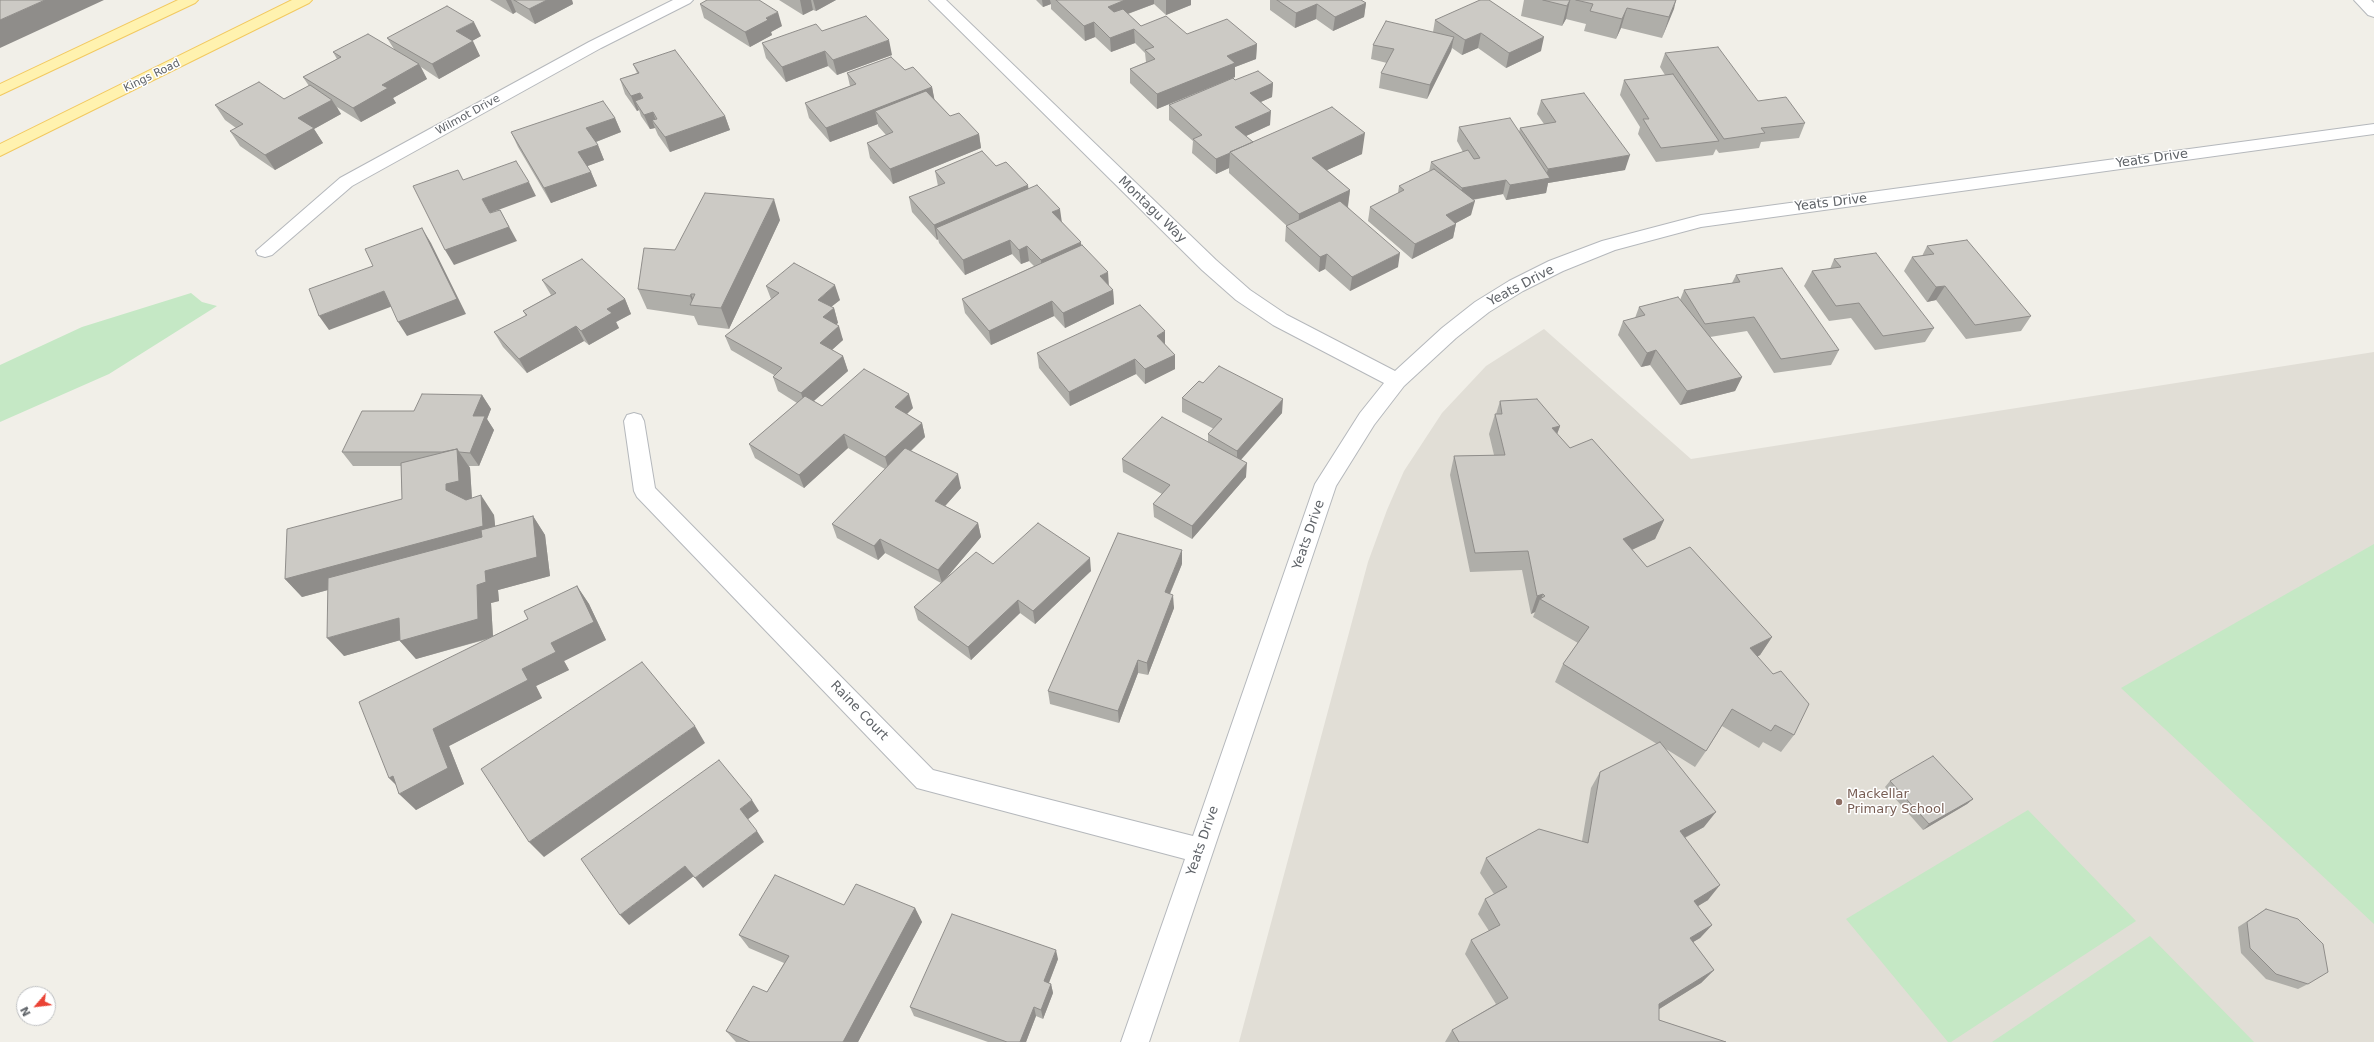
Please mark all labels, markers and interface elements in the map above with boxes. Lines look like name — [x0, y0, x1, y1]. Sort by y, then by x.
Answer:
street label: Kings Road — [122, 57, 182, 95]
street label: Wilmot Drive — [434, 92, 502, 138]
street label: Yeats Drive — [2115, 146, 2189, 172]
street label: Montagu Way — [1115, 174, 1189, 246]
street label: Yeats Drive — [1794, 191, 1868, 215]
street label: Yeats Drive — [1485, 262, 1557, 310]
street label: Yeats Drive — [1290, 498, 1328, 572]
street label: Raine Court — [827, 678, 891, 744]
place label: Mackellar Primary School — [1847, 787, 1945, 818]
marker: Mackellar Primary School — [1834, 797, 1844, 807]
street label: Yeats Drive — [1184, 804, 1222, 878]
north arrow — [16, 986, 56, 1026]
text: N — [18, 1004, 34, 1019]

